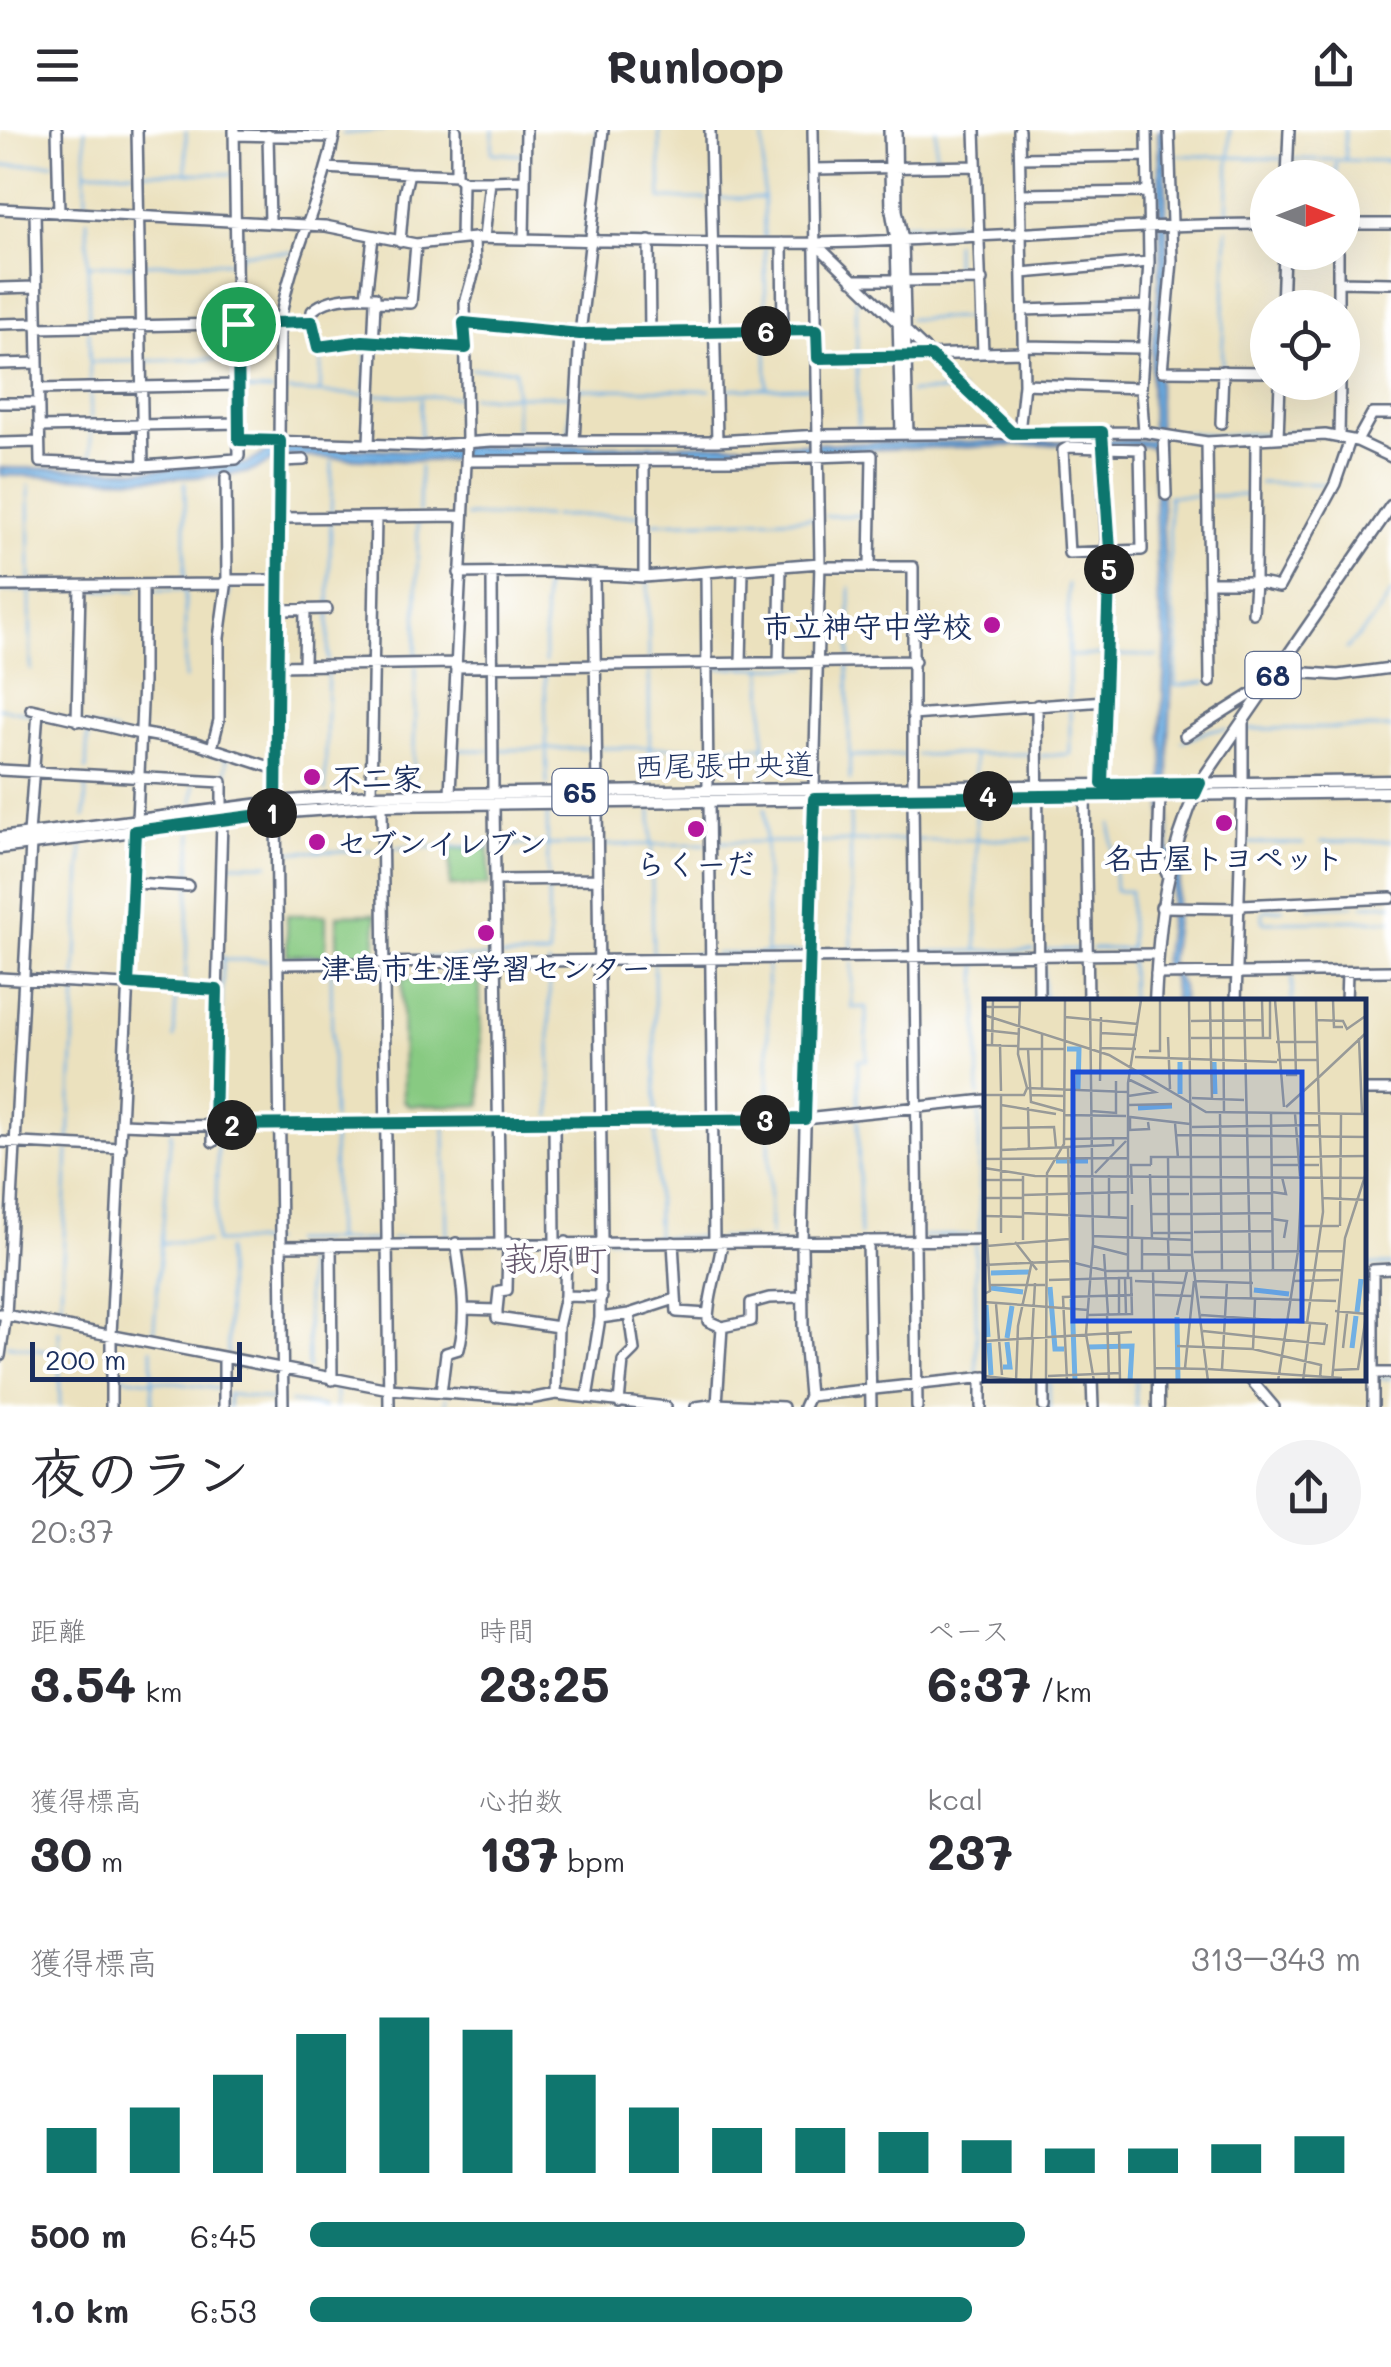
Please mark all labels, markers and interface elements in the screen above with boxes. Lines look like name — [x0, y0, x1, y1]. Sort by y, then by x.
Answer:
text: Runloop — [607, 36, 784, 94]
icon: menu — [30, 38, 85, 93]
icon: share — [1306, 38, 1361, 93]
north arrow — [1250, 160, 1360, 270]
map controls — [1250, 160, 1360, 400]
pin — [196, 282, 281, 367]
button: locate — [1250, 290, 1360, 400]
icon: arrive — [211, 297, 266, 352]
pin: 6 — [741, 306, 791, 356]
text: 6 — [758, 313, 774, 349]
pin: 5 — [1084, 544, 1134, 594]
text: 5 — [1101, 551, 1117, 587]
place label: 市立神守中学校 — [762, 605, 972, 645]
marker: 市立神守中学校 — [981, 614, 1003, 636]
road number: 68 — [1246, 652, 1300, 698]
street label: 西尾張中央道 — [634, 742, 814, 786]
place label: 不二家 — [332, 757, 422, 797]
marker: 不二家 — [301, 766, 323, 788]
road number: 65 — [552, 769, 608, 815]
pin: 4 — [963, 771, 1013, 821]
text: 4 — [979, 778, 997, 814]
pin: 1 — [247, 788, 297, 838]
text: 1 — [266, 795, 278, 831]
marker: 名古屋トヨペット — [1213, 812, 1235, 834]
marker: らくーだ — [685, 818, 707, 840]
place label: セブンイレブン — [337, 822, 547, 862]
marker: セブンイレブン — [306, 831, 328, 853]
place label: 名古屋トヨペット — [1104, 837, 1344, 877]
place label: らくーだ — [636, 843, 756, 883]
marker: 津島市生涯学習センター — [475, 922, 497, 944]
place label: 津島市生涯学習センター — [321, 947, 651, 987]
inset map — [984, 999, 1366, 1382]
pin: 3 — [740, 1095, 790, 1145]
pin: 2 — [207, 1100, 257, 1150]
text: 3 — [757, 1102, 773, 1138]
text: 2 — [224, 1107, 240, 1143]
district label: 莪原町 — [502, 1234, 608, 1280]
scale bar — [30, 1337, 242, 1382]
text: 200 m — [45, 1341, 126, 1377]
text: 夜のラン — [30, 1435, 250, 1507]
button: share — [1256, 1440, 1361, 1545]
text: 20:37 — [30, 1509, 114, 1551]
text: 距離 — [30, 1612, 86, 1648]
text: 時間 — [479, 1612, 535, 1648]
text: ペース — [927, 1612, 1010, 1648]
text: 3.54 — [30, 1649, 136, 1715]
text: 23:25 — [479, 1649, 610, 1715]
text: 6:37 — [927, 1649, 1031, 1715]
text: km — [136, 1673, 182, 1709]
text: /km — [1031, 1673, 1092, 1709]
text: kcal — [927, 1781, 983, 1817]
text: 獲得標高 — [30, 1782, 142, 1818]
text: 心拍数 — [479, 1782, 563, 1818]
text: 237 — [927, 1817, 1013, 1883]
text: 30 — [30, 1819, 92, 1885]
text: 137 — [479, 1819, 559, 1885]
text: m — [92, 1843, 123, 1879]
text: bpm — [559, 1843, 625, 1879]
text: 313–343 m — [1191, 1937, 1361, 1979]
text: 獲得標高 — [30, 1940, 158, 1982]
text: 500 m — [30, 2214, 127, 2256]
text: 6:45 — [190, 2214, 257, 2256]
text: 1.0 km — [30, 2289, 129, 2331]
text: 6:53 — [190, 2289, 257, 2331]

